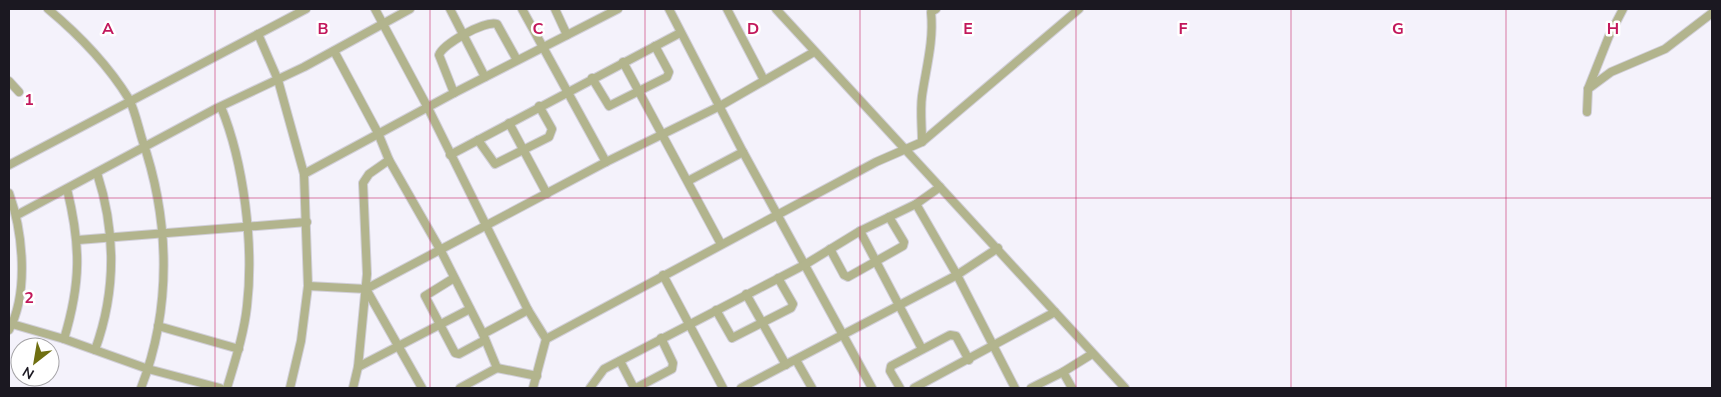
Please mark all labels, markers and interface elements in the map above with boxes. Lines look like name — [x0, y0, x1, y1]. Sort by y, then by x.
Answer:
text: A — [102, 18, 114, 40]
text: B — [317, 18, 329, 40]
text: C — [533, 18, 544, 40]
text: D — [747, 18, 759, 40]
text: E — [963, 18, 973, 40]
text: F — [1179, 18, 1188, 40]
text: G — [1392, 18, 1404, 40]
text: H — [1607, 18, 1619, 40]
text: 1 — [24, 89, 34, 111]
text: 2 — [24, 287, 34, 309]
north arrow — [10, 337, 60, 387]
text: N — [19, 362, 38, 384]

